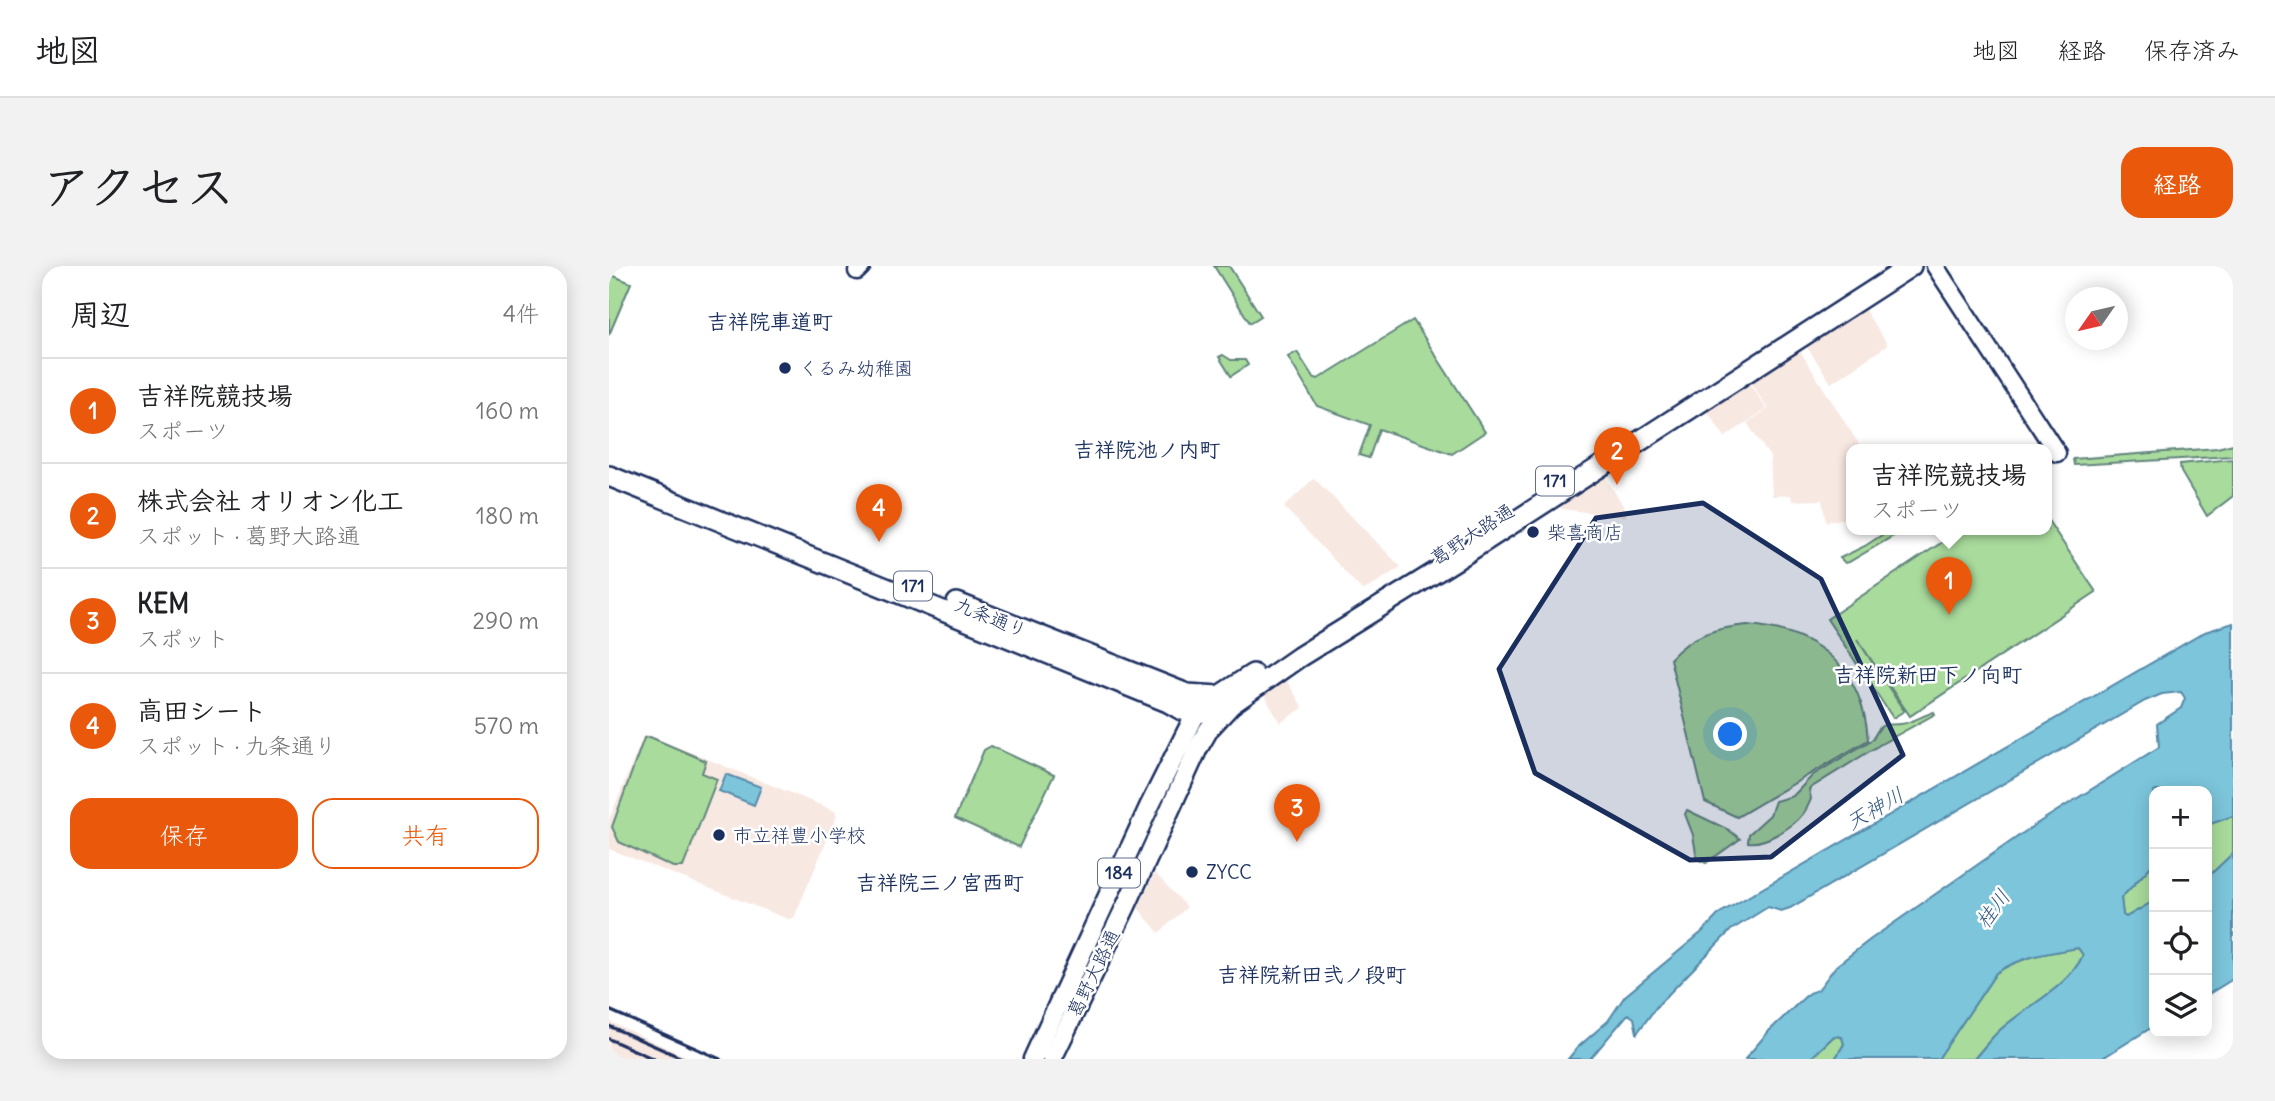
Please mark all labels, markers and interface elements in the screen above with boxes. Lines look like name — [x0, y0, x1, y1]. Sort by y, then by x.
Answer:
text: 地図 — [35, 29, 101, 71]
text: 地図 — [1972, 35, 2020, 65]
text: 経路 — [2058, 35, 2106, 65]
text: 保存済み — [2144, 35, 2240, 65]
button: 経路 — [2121, 147, 2233, 218]
text: アクセス — [42, 156, 235, 217]
north arrow — [2065, 287, 2128, 350]
text: 周辺 — [70, 295, 130, 333]
text: 4件 — [503, 299, 539, 328]
district label: 吉祥院車道町 — [707, 308, 833, 335]
place label: くるみ幼稚園 — [799, 356, 913, 380]
marker: くるみ幼稚園 — [777, 360, 793, 376]
text: 吉祥院競技場 — [137, 379, 293, 412]
text: 1 — [88, 396, 98, 425]
text: 160 m — [476, 396, 539, 425]
text: スポーツ — [137, 416, 229, 445]
pin: 2 — [1594, 427, 1640, 485]
district label: 吉祥院池ノ内町 — [1074, 436, 1221, 463]
popup — [1846, 444, 2052, 535]
text: 吉祥院競技場 — [1871, 458, 2027, 491]
road number: 171 — [1536, 466, 1574, 496]
text: 株式会社 オリオン化工 — [137, 484, 403, 517]
pin: 4 — [856, 484, 902, 542]
text: スポーツ — [1871, 495, 1963, 524]
street label: 葛野大路通 — [1426, 498, 1518, 570]
text: 2 — [87, 501, 99, 530]
text: 180 m — [476, 501, 539, 530]
place label: 柴喜商店 — [1547, 520, 1623, 544]
text: スポット · 葛野大路通 — [137, 521, 360, 550]
marker: 柴喜商店 — [1525, 524, 1541, 540]
pin: 1 — [1926, 557, 1972, 615]
road number: 171 — [894, 572, 932, 600]
text: KEM — [137, 587, 189, 620]
street label: 九条通り — [951, 592, 1031, 642]
text: 3 — [86, 606, 100, 635]
text: 290 m — [472, 606, 539, 635]
text: スポット — [137, 624, 229, 653]
district label: 吉祥院新田下ノ向町 — [1834, 661, 2023, 688]
text: 高田シート — [137, 694, 267, 727]
text: 4 — [86, 711, 100, 740]
text: 570 m — [474, 711, 539, 740]
your location — [1713, 717, 1747, 751]
text: スポット · 九条通り — [137, 731, 337, 760]
water label: 天神川 — [1841, 781, 1909, 836]
pin: 3 — [1274, 784, 1320, 842]
map controls — [2149, 786, 2212, 1038]
button: + — [2149, 786, 2212, 849]
button: 保存 — [70, 798, 298, 869]
button: 共有 — [312, 798, 539, 869]
place label: 市立祥豊小学校 — [733, 823, 866, 847]
marker: 市立祥豊小学校 — [711, 827, 727, 843]
button: − — [2149, 849, 2212, 912]
road number: 184 — [1098, 858, 1140, 888]
place label: ZYCC — [1206, 860, 1252, 884]
marker: ZYCC — [1184, 864, 1200, 880]
district label: 吉祥院三ノ宮西町 — [856, 869, 1024, 896]
water label: 桂川 — [1969, 884, 2016, 934]
button: locate — [2149, 912, 2212, 975]
street label: 葛野大路通 — [1061, 925, 1125, 1021]
district label: 吉祥院新田弐ノ段町 — [1218, 961, 1407, 988]
button: layers — [2149, 975, 2212, 1038]

